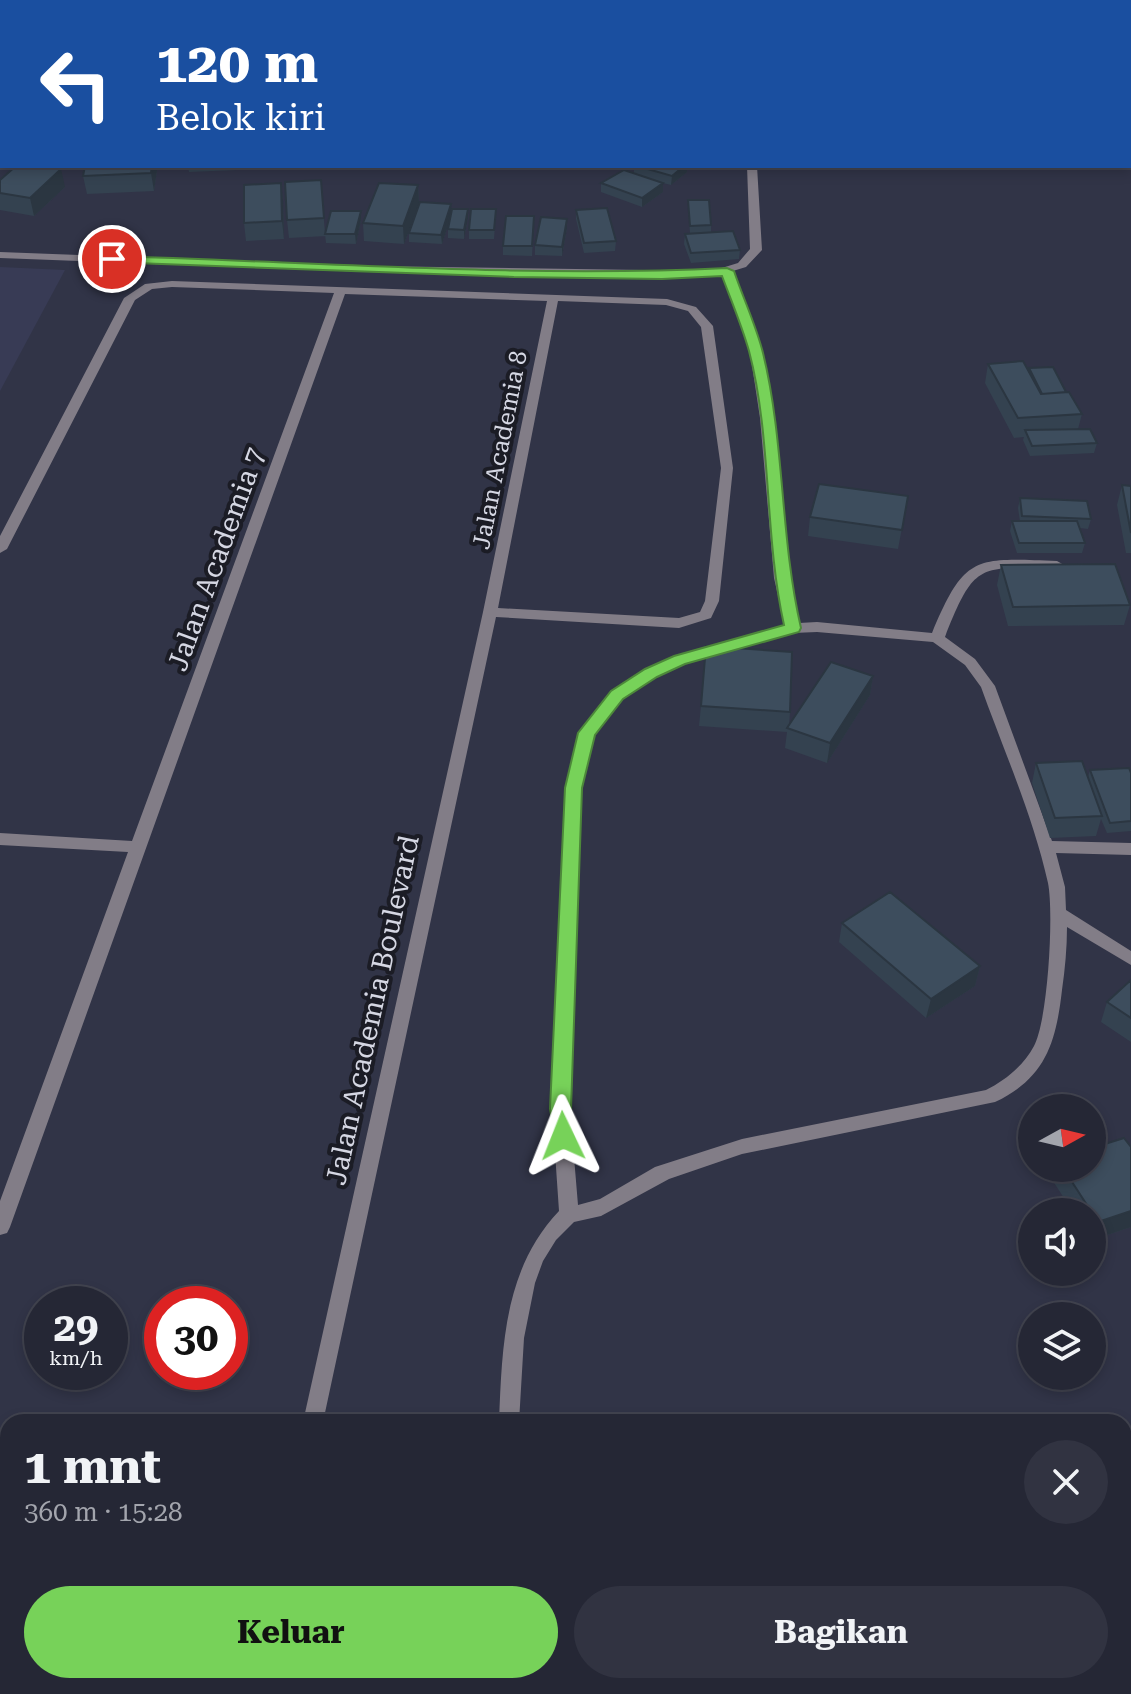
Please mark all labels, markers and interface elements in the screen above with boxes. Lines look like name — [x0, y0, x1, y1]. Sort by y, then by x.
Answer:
text: 120 m — [156, 30, 318, 96]
icon: left — [24, 32, 128, 136]
text: Belok kiri — [156, 97, 325, 139]
pin — [78, 225, 146, 293]
icon: arrive — [90, 237, 134, 281]
street label: Jalan Academia 8 — [467, 348, 533, 552]
street label: Jalan Academia 7 — [161, 443, 272, 675]
street label: Jalan Academia Boulevard — [319, 832, 426, 1188]
position arrow — [521, 1094, 605, 1178]
north arrow — [1018, 1094, 1106, 1182]
map controls — [1018, 1094, 1106, 1390]
button: sound — [1018, 1198, 1106, 1286]
speed limit sign: 30 — [144, 1286, 248, 1390]
button: layers — [1018, 1302, 1106, 1390]
text: 29 — [54, 1304, 98, 1351]
text: km/h — [49, 1346, 103, 1370]
text: 1 mnt — [24, 1439, 161, 1495]
button: close — [1024, 1440, 1108, 1524]
text: 360 m · 15:28 — [24, 1497, 183, 1527]
button: Keluar — [24, 1586, 558, 1678]
button: Bagikan — [574, 1586, 1108, 1678]

